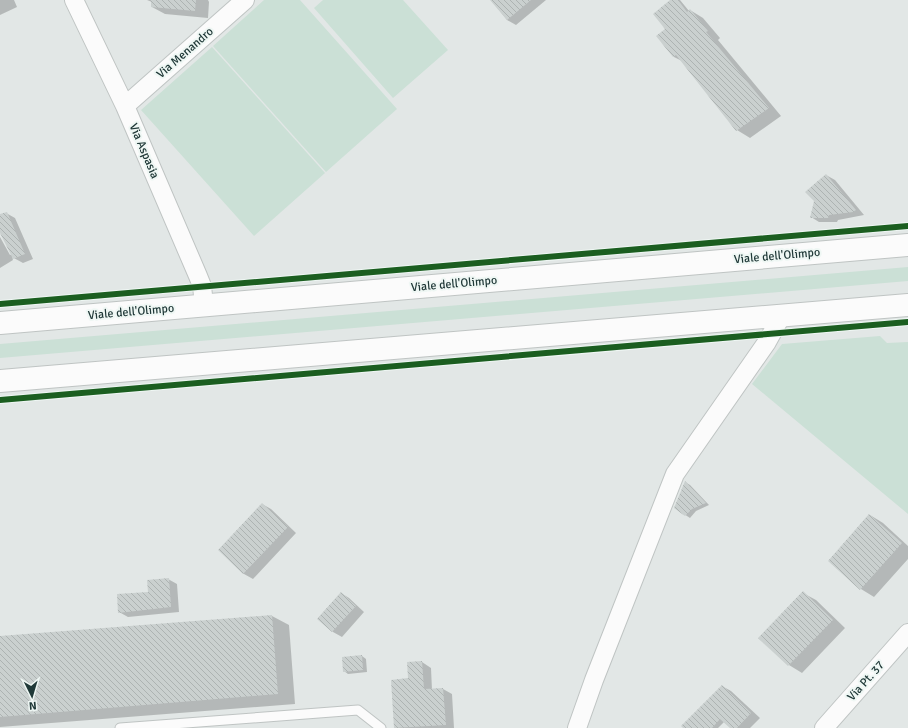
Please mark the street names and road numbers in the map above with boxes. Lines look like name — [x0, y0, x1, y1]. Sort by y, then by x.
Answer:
street label: Via Menandro — [153, 24, 217, 82]
street label: Via Aspasia — [126, 121, 162, 181]
street label: Viale dell'Olimpo — [733, 245, 821, 267]
street label: Viale dell'Olimpo — [410, 273, 498, 295]
street label: Viale dell'Olimpo — [87, 301, 175, 323]
street label: Via Pt. 37 — [844, 658, 888, 704]

